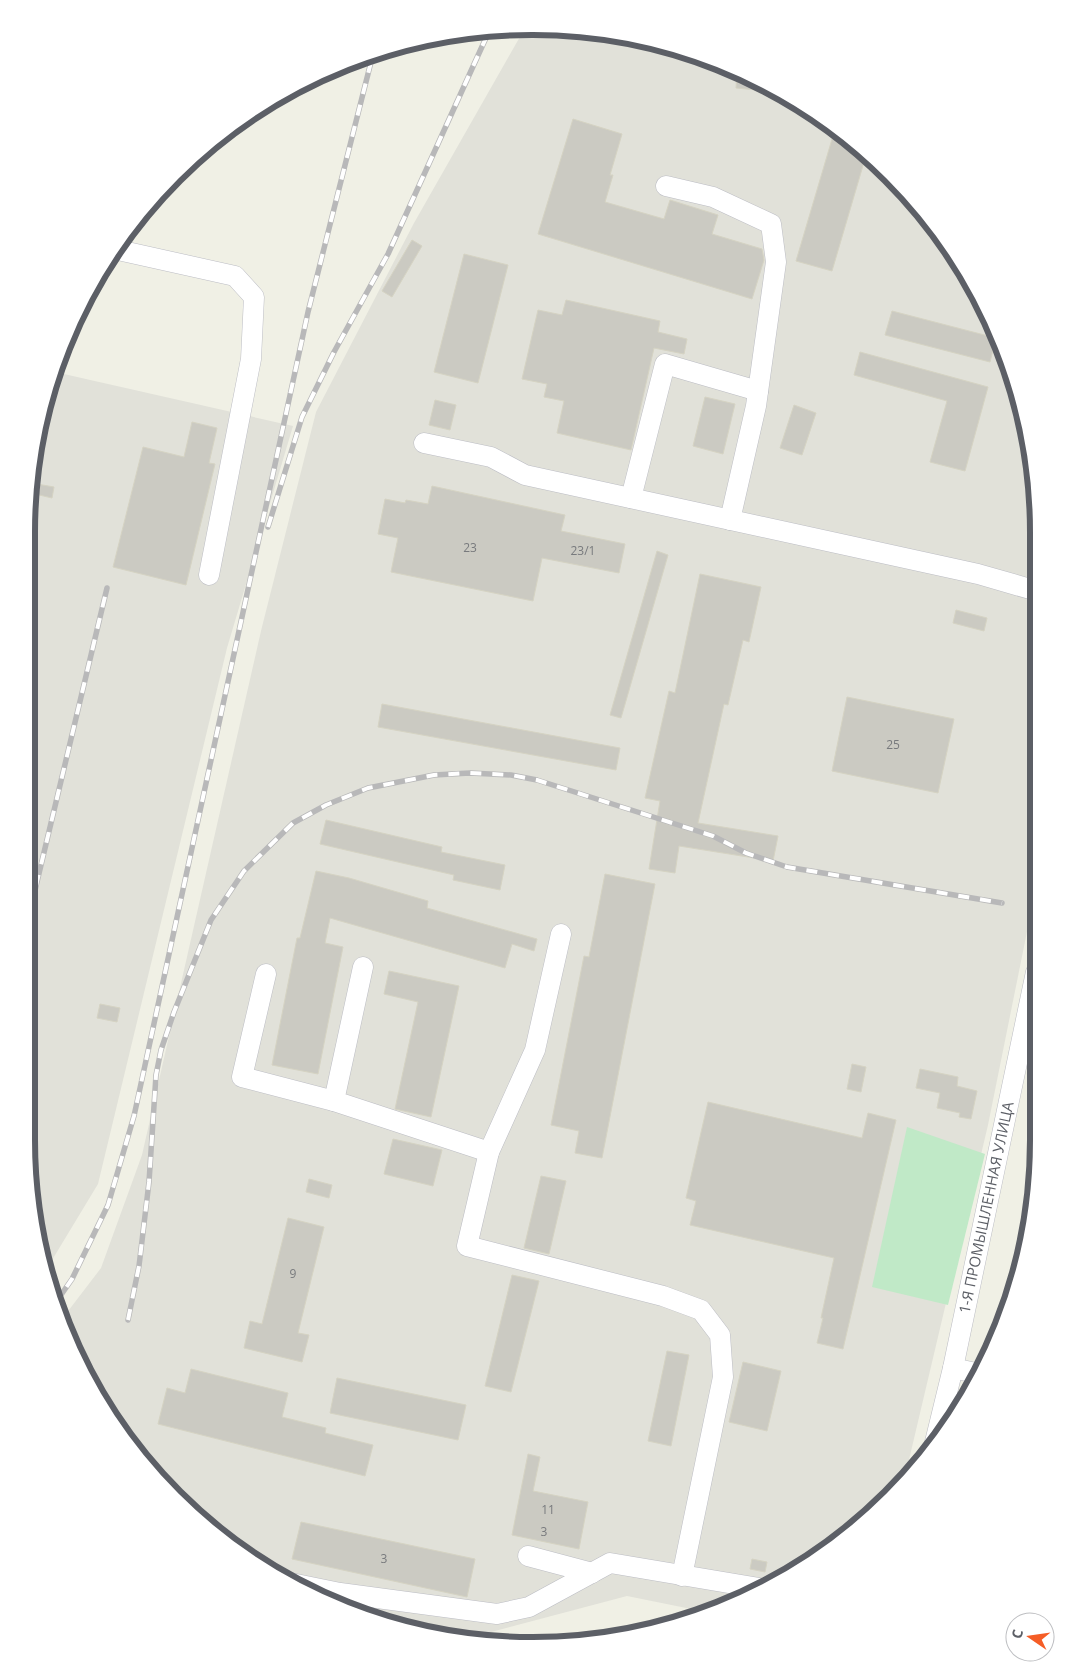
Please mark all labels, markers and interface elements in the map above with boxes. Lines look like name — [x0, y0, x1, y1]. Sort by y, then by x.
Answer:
house number: 23 — [463, 539, 477, 556]
house number: 23/1 — [571, 542, 595, 559]
house number: 25 — [886, 736, 900, 753]
street label: 1-Я ПРОМЫШЛЕННАЯ УЛИЦА — [954, 1099, 1018, 1315]
house number: 9 — [290, 1265, 297, 1282]
house number: 11 — [541, 1501, 555, 1518]
house number: 3 — [541, 1523, 548, 1540]
house number: 3 — [381, 1550, 388, 1567]
north arrow — [1005, 1612, 1055, 1662]
text: С — [1007, 1627, 1027, 1640]

